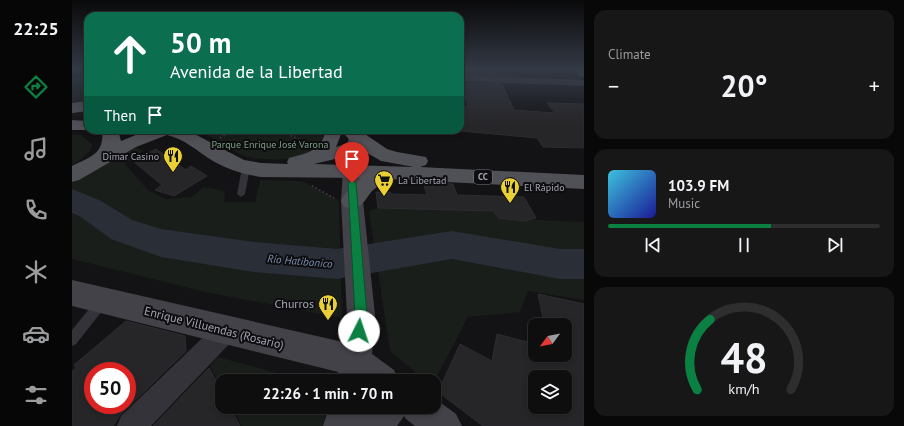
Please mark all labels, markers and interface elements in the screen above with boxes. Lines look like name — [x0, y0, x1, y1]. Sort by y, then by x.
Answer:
text: 22:25 — [13, 17, 59, 40]
text: 50 m — [170, 24, 231, 61]
icon: ahead — [104, 28, 156, 80]
text: Climate — [608, 46, 651, 63]
text: Avenida de la Libertad — [170, 60, 343, 83]
text: 20° — [720, 66, 768, 105]
text: − — [608, 72, 619, 100]
text: + — [869, 72, 880, 100]
icon: directions — [22, 73, 50, 101]
icon: arrive — [144, 104, 166, 126]
text: Then — [104, 106, 136, 125]
icon: music — [22, 135, 50, 163]
park label: Parque Enrique José Varona — [212, 138, 328, 151]
pin — [335, 142, 369, 183]
restaurant icon: Dimar Casino — [162, 145, 184, 173]
icon: arrive — [341, 148, 363, 170]
place label: Dimar Casino — [102, 150, 159, 163]
supermarket icon: La Libertad — [373, 169, 395, 197]
road number: CC — [474, 170, 492, 184]
place label: La Libertad — [398, 174, 446, 187]
restaurant icon: El Rápido — [499, 176, 521, 204]
text: 103.9 FM — [668, 176, 729, 195]
place label: El Rápido — [524, 181, 565, 194]
text: Music — [668, 195, 700, 212]
icon: phone — [22, 196, 50, 224]
icon: previous — [642, 234, 664, 256]
icon: pause — [733, 234, 755, 256]
icon: next — [824, 234, 846, 256]
water label: Río Hatibonico — [267, 251, 334, 271]
icon: climate — [22, 258, 50, 286]
restaurant icon: Churros — [317, 293, 339, 321]
place label: Churros — [274, 296, 314, 311]
street label: Enrique Villuendas (Rosario) — [143, 303, 285, 352]
position arrow — [338, 310, 380, 352]
north arrow — [528, 318, 572, 362]
map controls — [528, 318, 572, 414]
icon: car — [22, 320, 50, 348]
text: 48 — [720, 330, 768, 383]
speed limit sign: 50 — [84, 362, 136, 414]
button: layers — [528, 370, 572, 414]
text: km/h — [728, 378, 760, 397]
icon: filters — [22, 381, 50, 409]
text: 22:26 · 1 min · 70 m — [263, 384, 393, 403]

